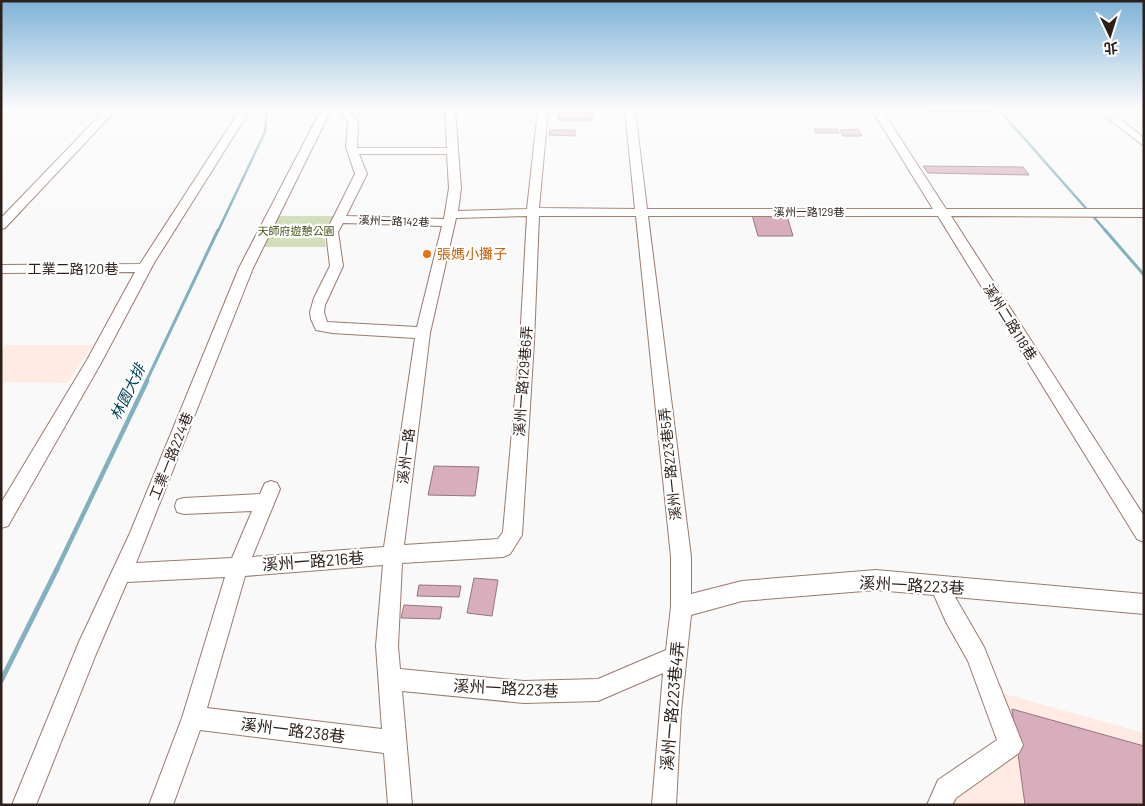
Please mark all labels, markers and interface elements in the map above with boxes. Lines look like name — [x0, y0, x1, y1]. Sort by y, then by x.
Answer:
north arrow — [1085, 10, 1135, 60]
text: 北 — [1103, 39, 1119, 57]
street label: 溪州一路129巷 — [774, 205, 844, 218]
street label: 溪州一路142巷 — [358, 213, 430, 228]
park label: 天師府遊憩公園 — [258, 224, 335, 237]
place label: 張媽小攤子 — [437, 245, 507, 262]
marker: 張媽小攤子 — [421, 248, 433, 260]
street label: 工業二路120巷 — [28, 260, 118, 277]
street label: 溪州二路118巷 — [980, 280, 1041, 363]
street label: 溪州一路129巷6弄 — [510, 325, 535, 437]
water label: 林園大排 — [106, 359, 149, 422]
street label: 溪州一路223巷5弄 — [655, 407, 684, 521]
street label: 工業一路224巷 — [145, 410, 196, 502]
street label: 溪州一路 — [394, 427, 417, 485]
street label: 溪州一路216巷 — [261, 547, 365, 574]
street label: 溪州一路223巷 — [859, 572, 965, 597]
street label: 溪州一路223巷4弄 — [656, 640, 687, 772]
street label: 溪州一路223巷 — [453, 675, 559, 700]
street label: 溪州一路238巷 — [240, 714, 346, 745]

